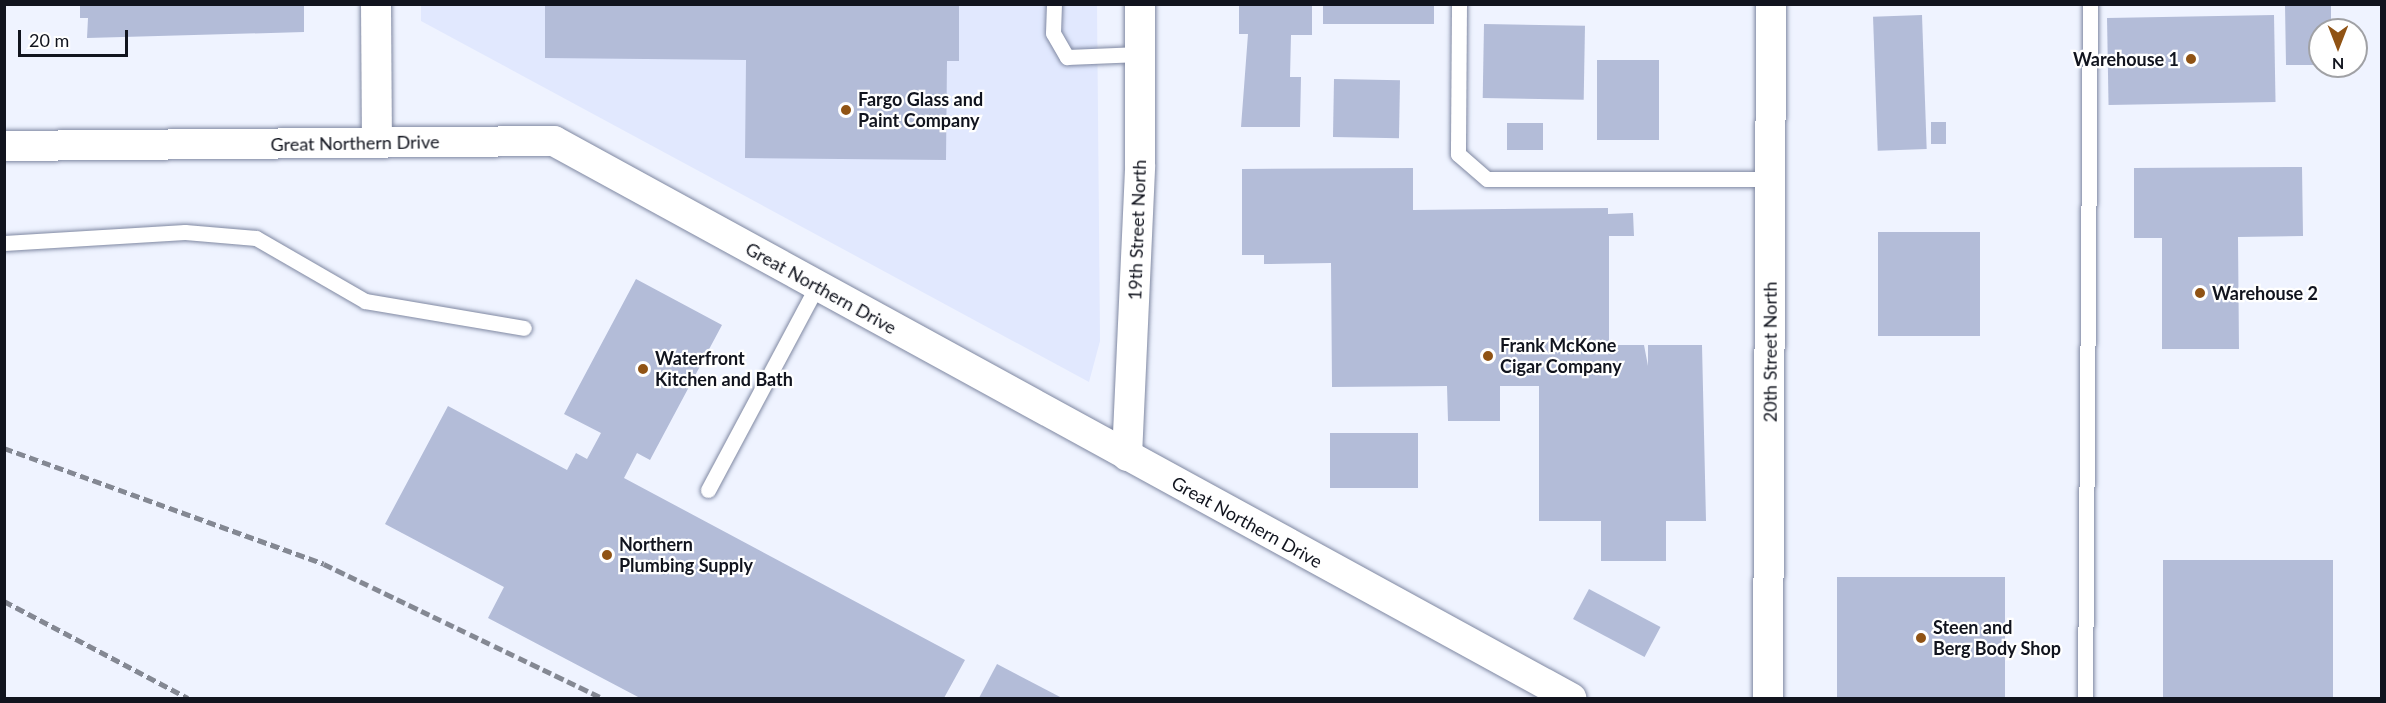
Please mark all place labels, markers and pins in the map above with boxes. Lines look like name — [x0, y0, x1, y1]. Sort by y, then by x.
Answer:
place label: Warehouse 1 — [2073, 48, 2179, 70]
marker: Warehouse 1 — [2184, 52, 2198, 66]
place label: Fargo Glass and Paint Company — [858, 89, 983, 132]
marker: Fargo Glass and Paint Company — [839, 103, 853, 117]
place label: Warehouse 2 — [2212, 282, 2318, 304]
marker: Warehouse 2 — [2193, 286, 2207, 300]
place label: Frank McKone Cigar Company — [1500, 335, 1622, 378]
place label: Waterfront Kitchen and Bath — [655, 348, 793, 391]
marker: Frank McKone Cigar Company — [1481, 349, 1495, 363]
marker: Waterfront Kitchen and Bath — [636, 362, 650, 376]
place label: Northern Plumbing Supply — [619, 534, 753, 576]
marker: Northern Plumbing Supply — [600, 548, 614, 562]
place label: Steen and Berg Body Shop — [1933, 617, 2061, 660]
marker: Steen and Berg Body Shop — [1914, 631, 1928, 645]

